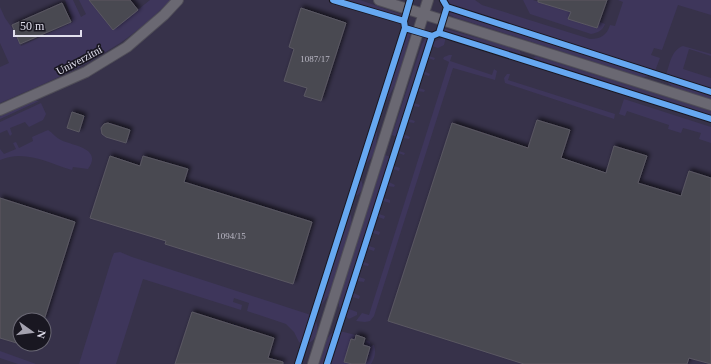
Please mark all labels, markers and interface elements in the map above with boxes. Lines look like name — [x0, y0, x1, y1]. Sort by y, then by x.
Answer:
scale bar — [14, 12, 81, 38]
text: 50 m — [20, 19, 45, 33]
street label: Univerzitní — [54, 43, 104, 77]
house number: 1087/17 — [300, 54, 330, 64]
house number: 1094/15 — [216, 231, 246, 241]
north arrow — [12, 312, 52, 352]
text: N — [35, 329, 48, 340]

